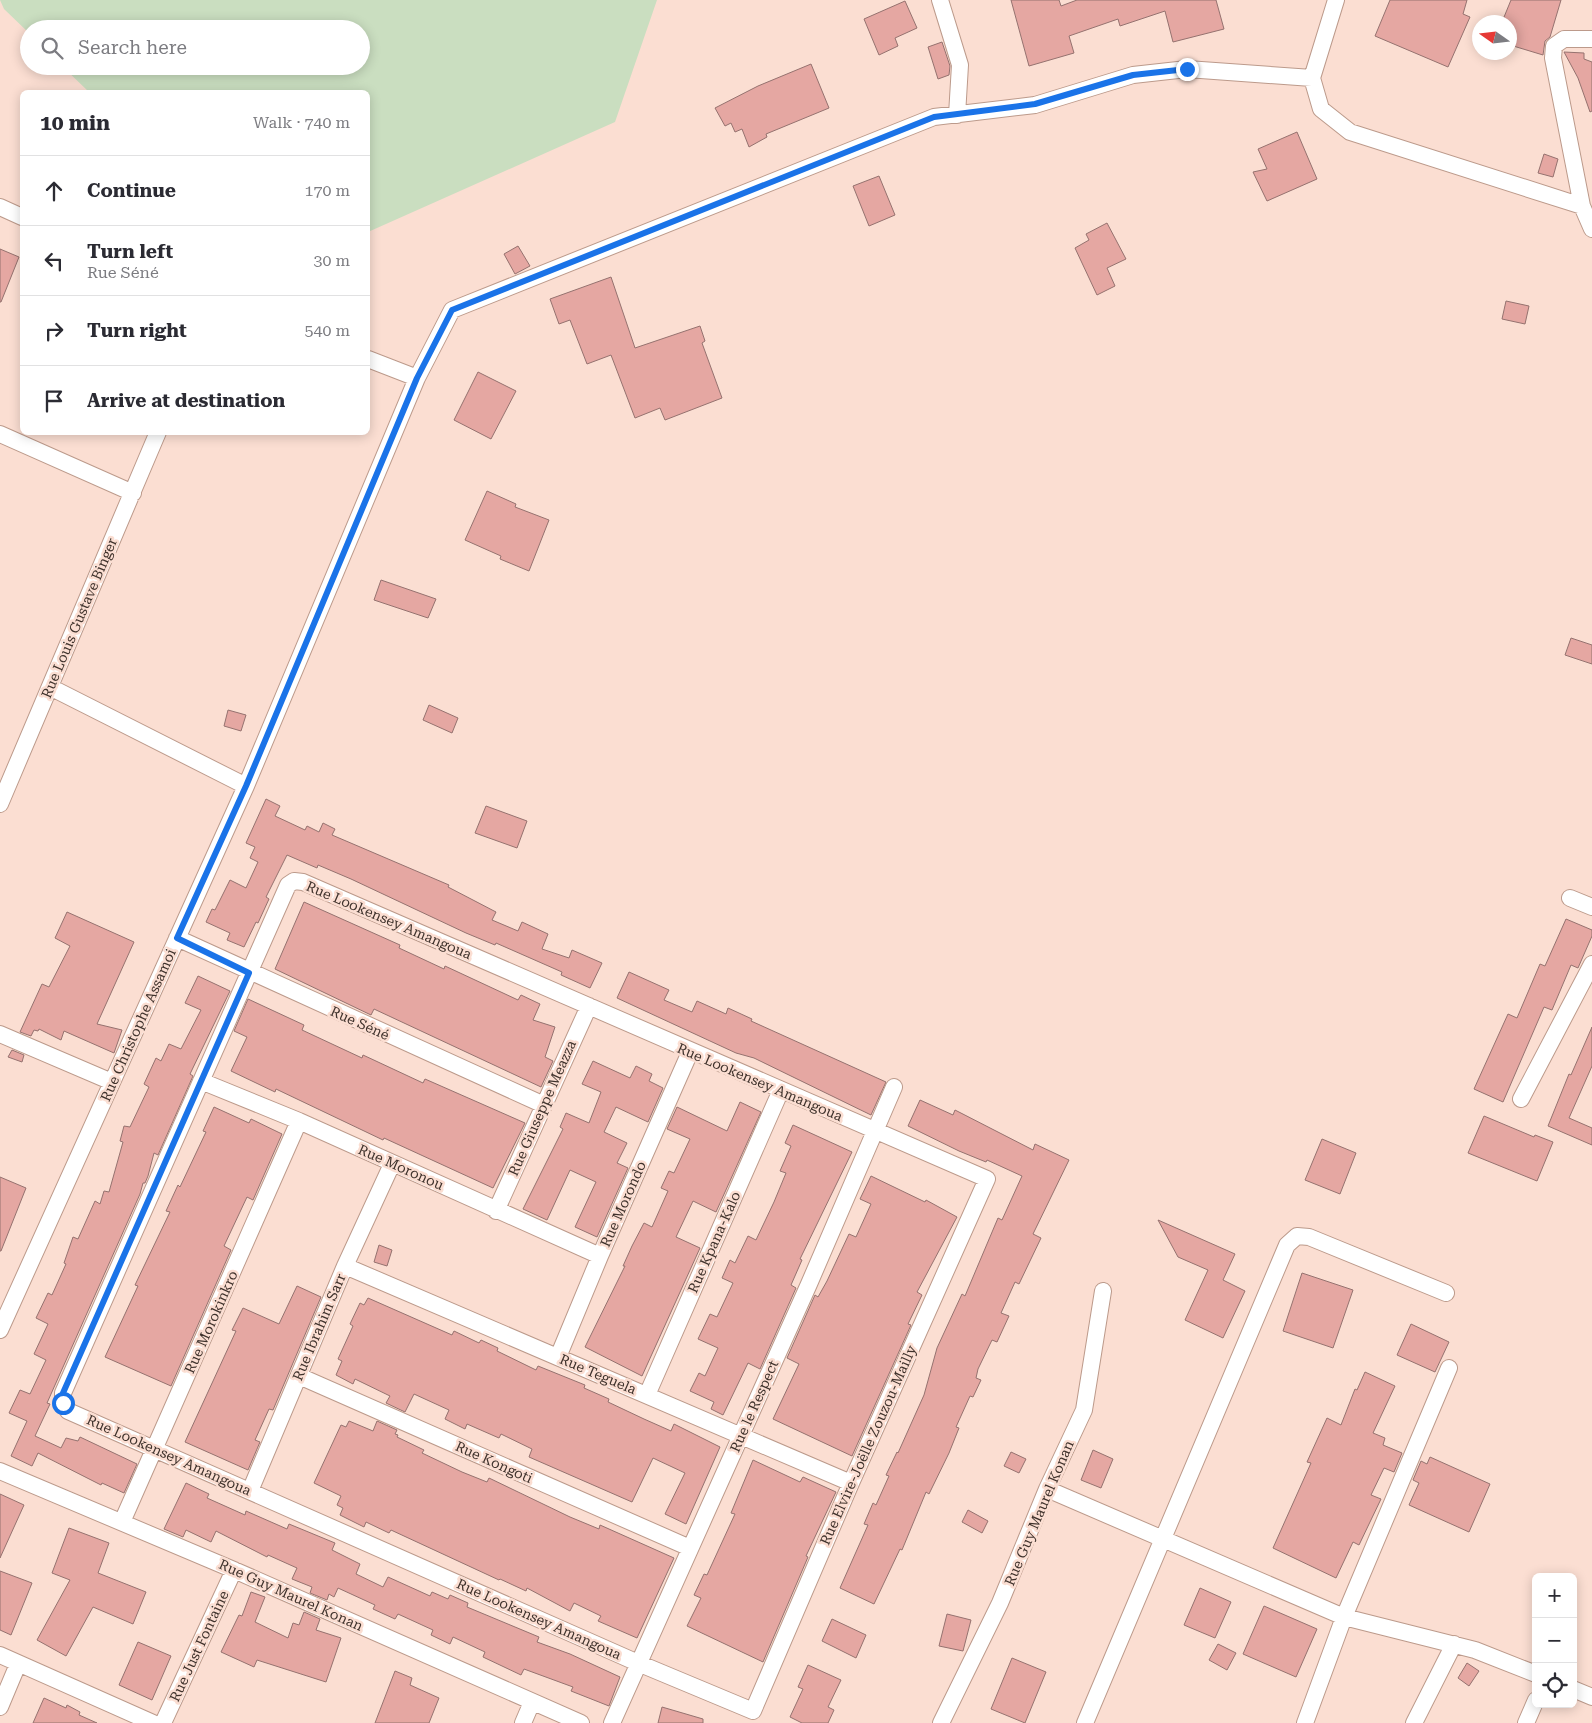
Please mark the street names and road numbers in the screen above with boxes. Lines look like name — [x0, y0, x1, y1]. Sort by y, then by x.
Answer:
street label: Rue Louis Gustave Binger — [38, 535, 120, 700]
street label: Rue Lookensey Amangoua — [304, 878, 474, 962]
street label: Rue Christophe Assamoi — [97, 946, 179, 1104]
street label: Rue Séné — [328, 1003, 392, 1043]
street label: Rue Giuseppe Meazza — [505, 1037, 579, 1178]
street label: Rue Lookensey Amangoua — [675, 1040, 845, 1124]
street label: Rue Moronou — [356, 1141, 446, 1193]
street label: Rue Morondo — [597, 1159, 649, 1249]
street label: Rue Kpana-Kalo — [684, 1189, 744, 1295]
street label: Rue Morokinkro — [181, 1268, 241, 1376]
street label: Rue Ibrahim Sarr — [289, 1271, 349, 1383]
street label: Rue Elvire-Joëlle Zouzou-Mailly — [817, 1342, 920, 1547]
street label: Rue Teguela — [557, 1351, 639, 1397]
street label: Rue le Respect — [727, 1358, 781, 1454]
street label: Rue Lookensey Amangoua — [84, 1411, 254, 1499]
street label: Rue Kongoti — [453, 1438, 536, 1486]
street label: Rue Guy Maurel Konan — [1001, 1438, 1077, 1588]
street label: Rue Guy Maurel Konan — [217, 1556, 365, 1634]
street label: Rue Lookensey Amangoua — [454, 1575, 624, 1663]
street label: Rue Just Fontaine — [166, 1588, 232, 1704]

